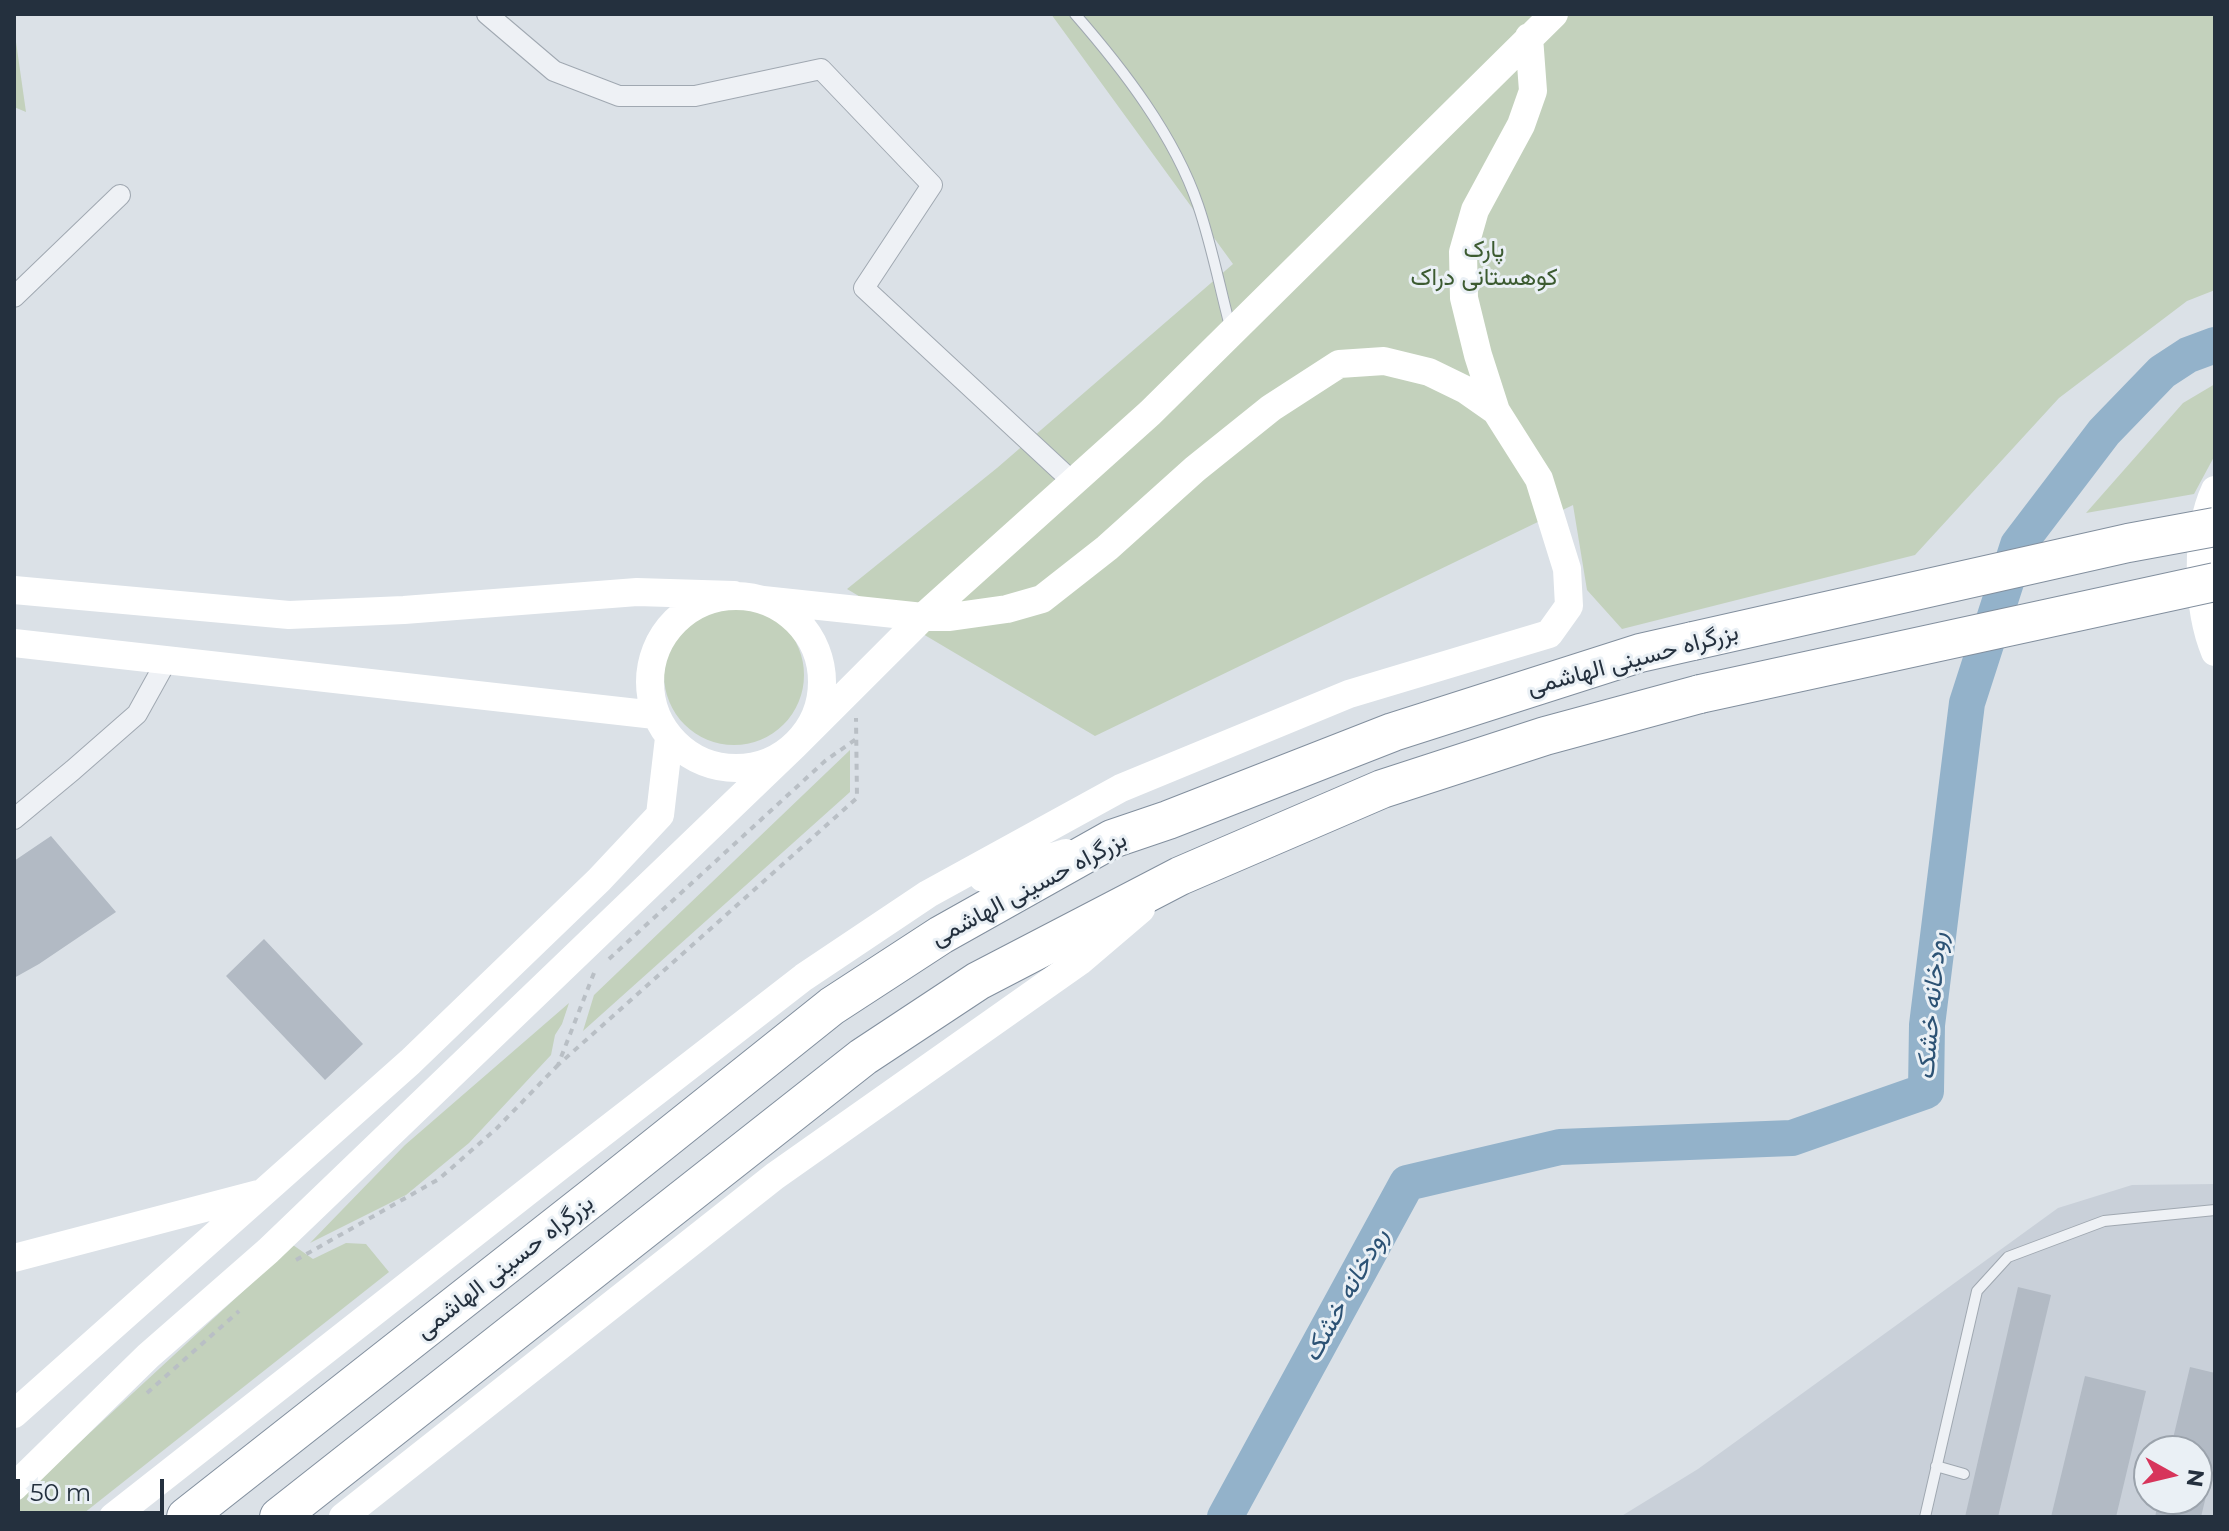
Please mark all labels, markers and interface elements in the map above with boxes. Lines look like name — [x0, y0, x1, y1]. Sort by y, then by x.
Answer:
park label: پارک کوهستانی دراک — [1410, 236, 1558, 292]
street label: بزرگراه حسینی الهاشمی — [1524, 618, 1742, 702]
street label: بزرگراه حسینی الهاشمی — [926, 825, 1132, 953]
water label: رودخانه خشک — [1910, 931, 1954, 1081]
street label: بزرگراه حسینی الهاشمی — [410, 1189, 600, 1345]
water label: رودخانه خشک — [1296, 1223, 1396, 1367]
north arrow — [2133, 1435, 2213, 1515]
scale bar — [20, 1463, 168, 1513]
text: N — [2181, 1467, 2210, 1489]
text: 50 m — [30, 1478, 91, 1507]

